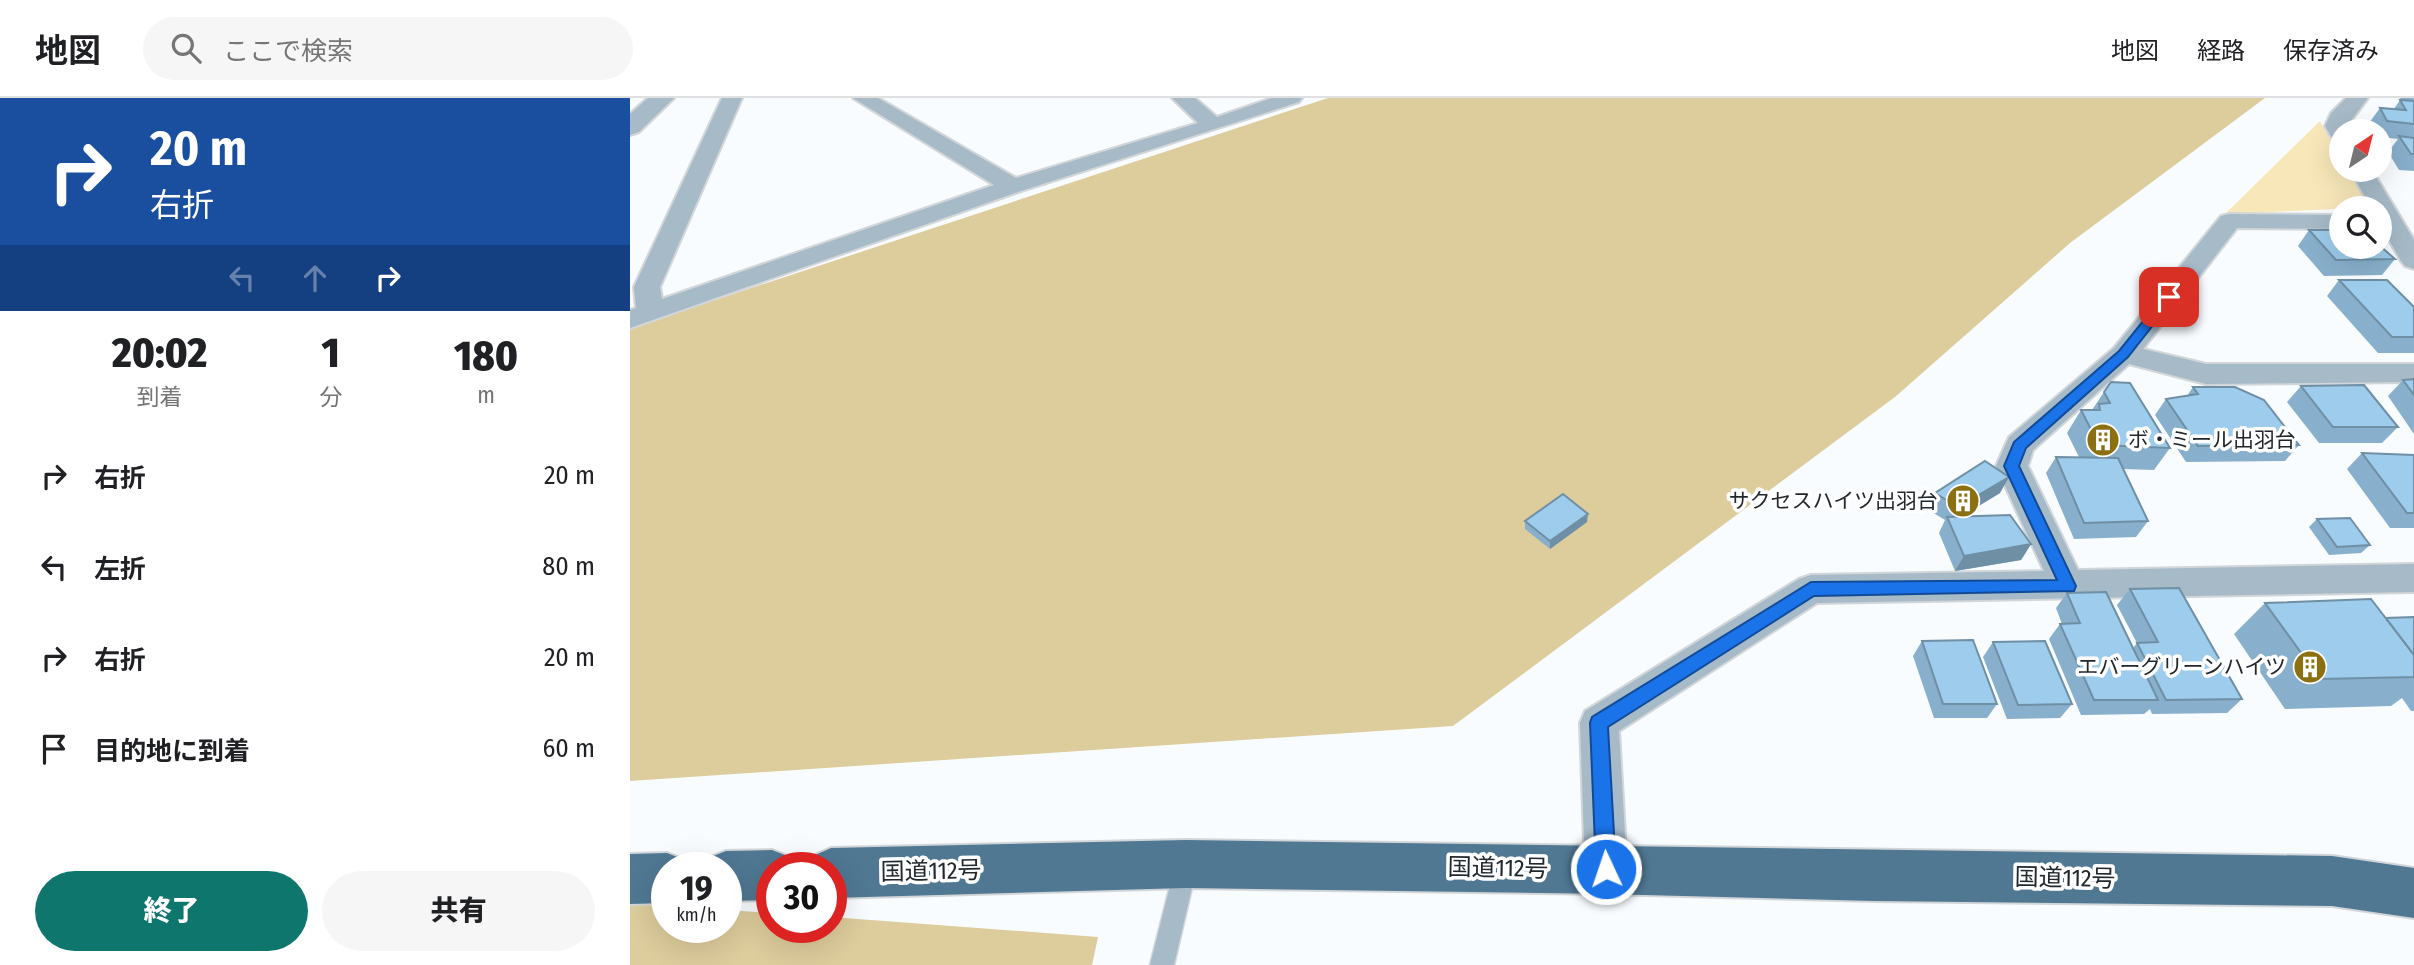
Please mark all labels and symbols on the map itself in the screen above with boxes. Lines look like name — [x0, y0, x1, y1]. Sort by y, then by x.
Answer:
north arrow — [2329, 119, 2392, 182]
pin — [2139, 267, 2199, 327]
building icon: ボ・ミール出羽台 — [2084, 421, 2122, 459]
place label: ボ・ミール出羽台 — [2128, 427, 2296, 453]
building icon: サクセスハイツ出羽台 — [1944, 482, 1982, 520]
place label: サクセスハイツ出羽台 — [1728, 488, 1938, 514]
building icon: エバーグリーンハイツ — [2291, 648, 2329, 686]
place label: エバーグリーンハイツ — [2077, 654, 2286, 680]
position arrow — [1569, 832, 1643, 906]
speed limit sign: 30 — [756, 852, 847, 943]
street label: 国道112号 — [1447, 853, 1549, 883]
street label: 国道112号 — [880, 856, 982, 886]
street label: 国道112号 — [2014, 863, 2116, 893]

